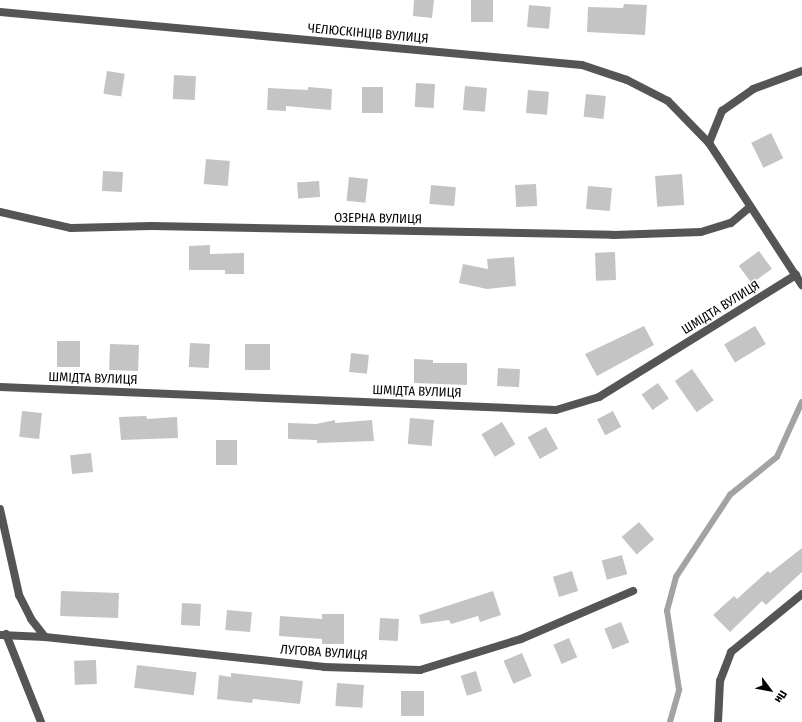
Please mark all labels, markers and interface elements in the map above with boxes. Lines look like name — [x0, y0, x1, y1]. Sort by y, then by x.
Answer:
street label: ЧЕЛЮСКІНЦІВ ВУЛИЦЯ — [307, 21, 429, 47]
street label: ОЗЕРНА ВУЛИЦЯ — [334, 210, 422, 228]
street label: ШМІДТА ВУЛИЦЯ — [679, 278, 763, 338]
street label: ШМІДТА ВУЛИЦЯ — [48, 370, 138, 388]
street label: ШМІДТА ВУЛИЦЯ — [372, 383, 462, 401]
street label: ЛУГОВА ВУЛИЦЯ — [280, 642, 368, 664]
north arrow — [750, 670, 790, 710]
text: Пн — [772, 688, 789, 705]

